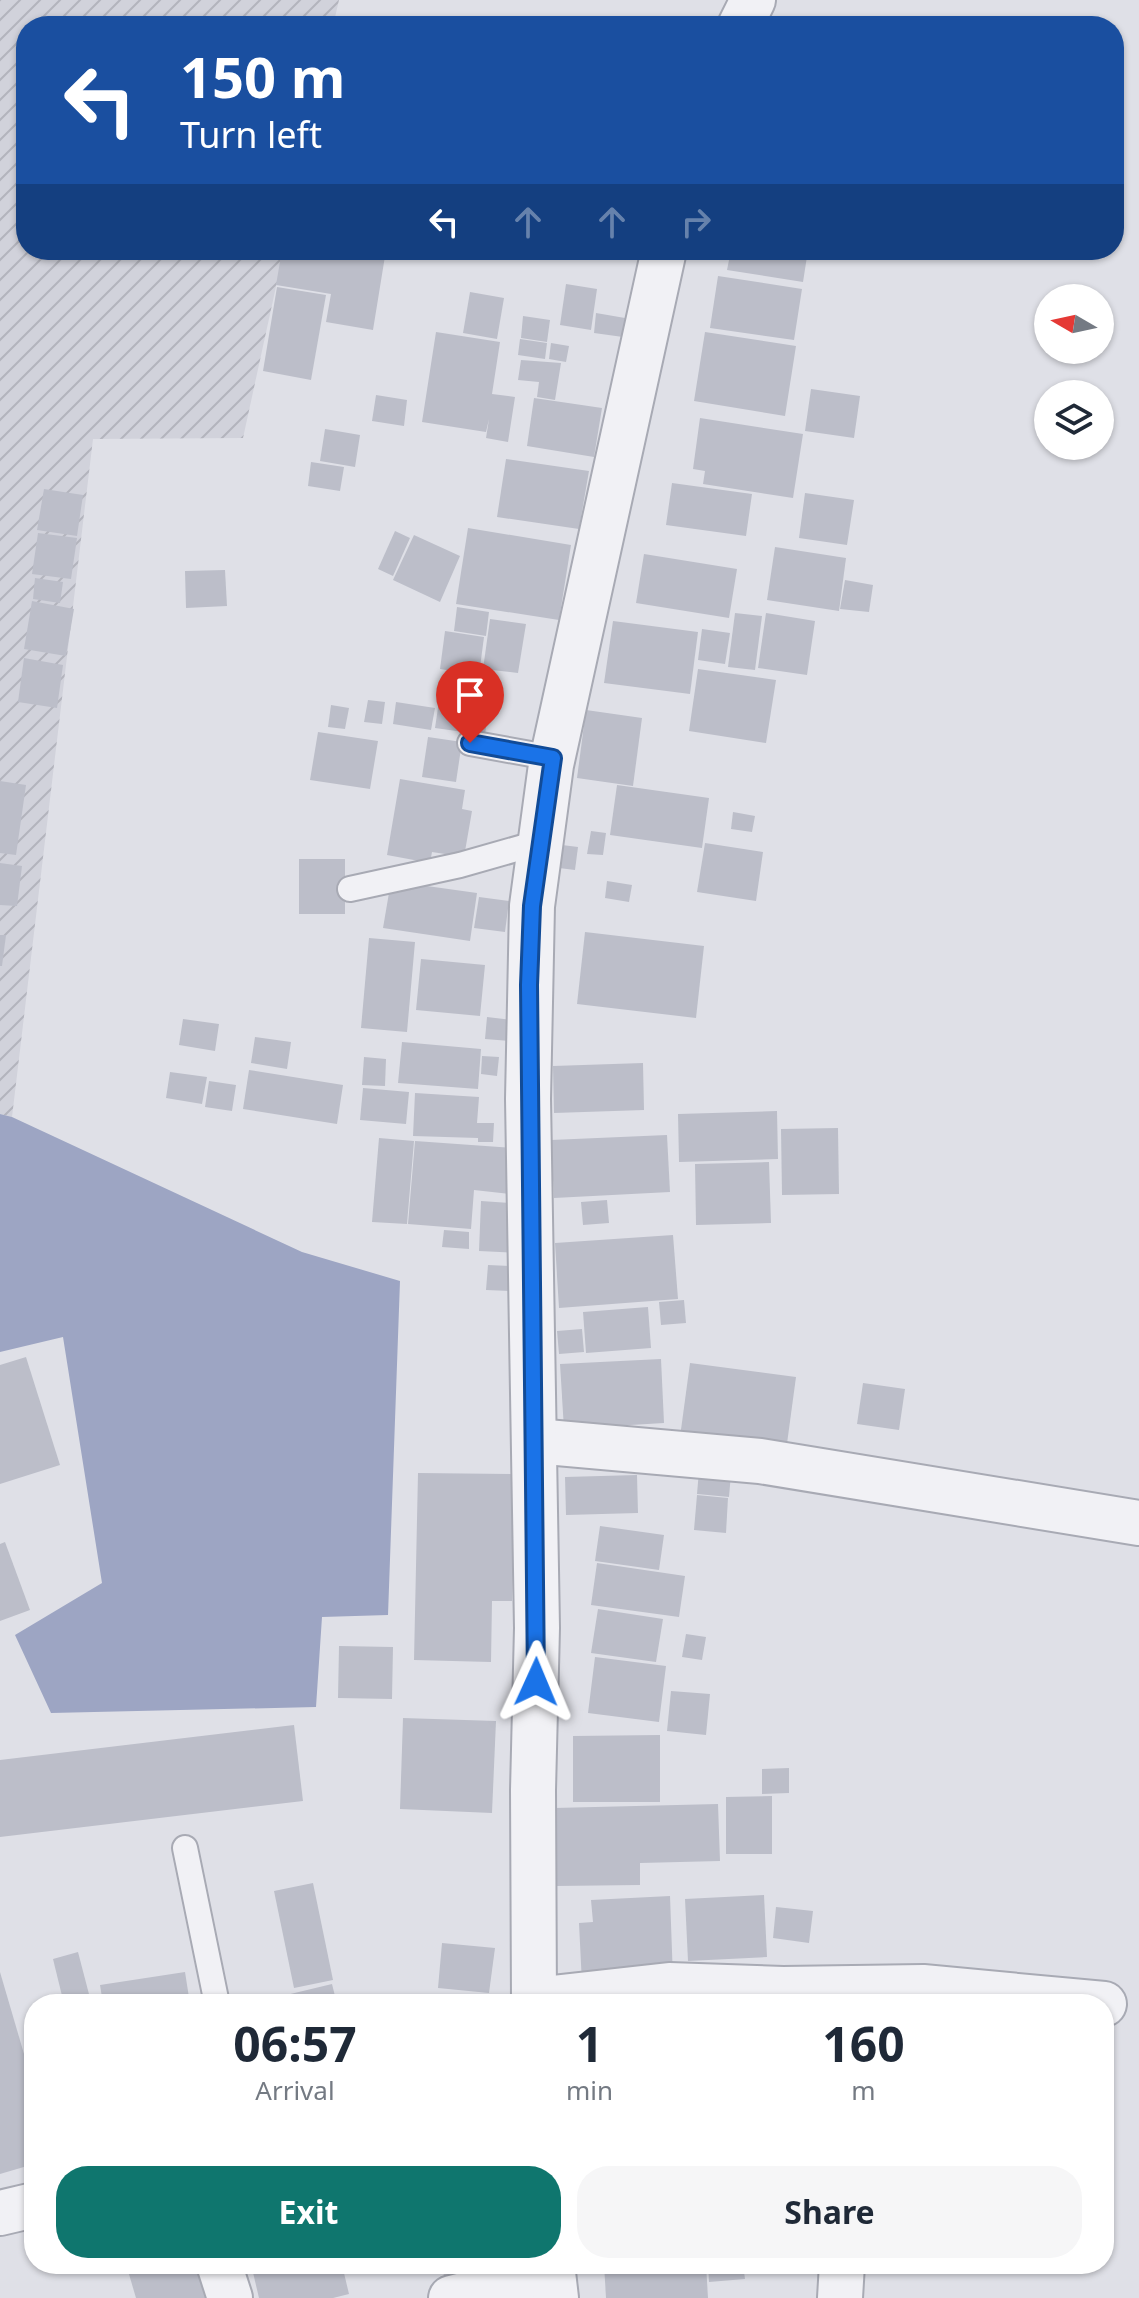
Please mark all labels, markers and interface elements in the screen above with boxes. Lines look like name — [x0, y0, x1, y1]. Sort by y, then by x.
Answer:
text: 150 m — [180, 38, 345, 114]
icon: left — [48, 48, 152, 152]
text: Turn left — [180, 110, 322, 159]
icon: left — [422, 200, 466, 244]
icon: ahead — [506, 200, 550, 244]
icon: ahead — [590, 200, 634, 244]
icon: right — [674, 200, 718, 244]
north arrow — [1034, 284, 1114, 364]
map controls — [1034, 284, 1114, 460]
button: layers — [1034, 380, 1114, 460]
pin — [436, 661, 504, 743]
icon: arrive — [448, 673, 492, 717]
position arrow — [494, 1640, 578, 1724]
text: 06:57 — [233, 2011, 357, 2076]
text: 1 — [576, 2011, 603, 2076]
text: 160 — [822, 2011, 905, 2076]
text: Arrival — [255, 2072, 335, 2108]
text: min — [566, 2072, 613, 2108]
text: m — [851, 2072, 876, 2108]
button: Exit — [56, 2166, 561, 2258]
button: Share — [577, 2166, 1082, 2258]

